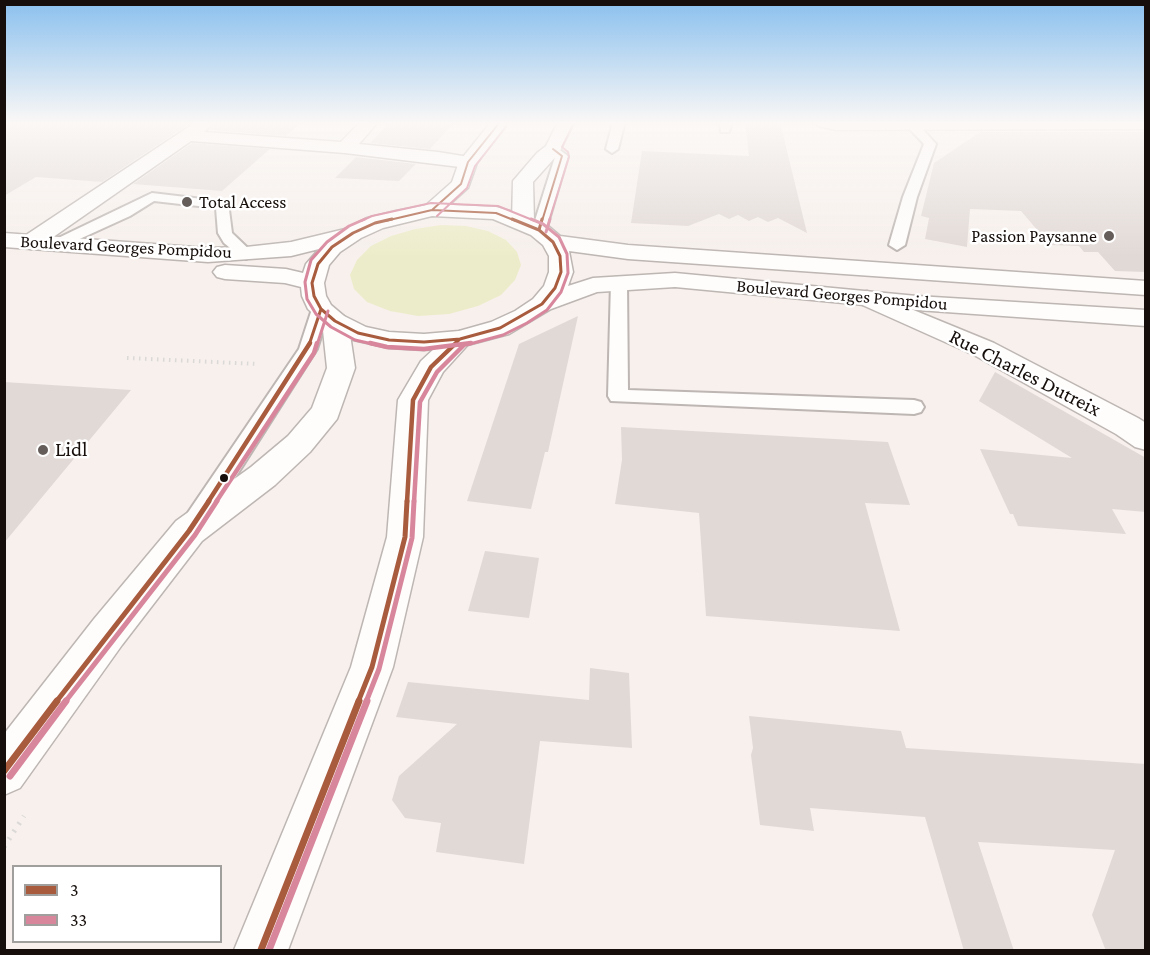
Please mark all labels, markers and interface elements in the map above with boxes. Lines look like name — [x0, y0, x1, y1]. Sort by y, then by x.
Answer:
place label: Total Access — [199, 191, 286, 213]
marker: Total Access — [180, 195, 194, 209]
place label: Passion Paysanne — [971, 225, 1097, 247]
marker: Passion Paysanne — [1102, 229, 1116, 243]
street label: Boulevard Georges Pompidou — [20, 231, 232, 263]
street label: Boulevard Georges Pompidou — [736, 275, 948, 315]
street label: Rue Charles Dutreix — [945, 324, 1105, 422]
place label: Lidl — [55, 437, 88, 463]
marker: Lidl — [36, 443, 50, 457]
unlabelled marker — [218, 472, 230, 484]
legend — [12, 865, 222, 943]
text: 3 — [70, 880, 79, 900]
text: 33 — [70, 910, 87, 930]

